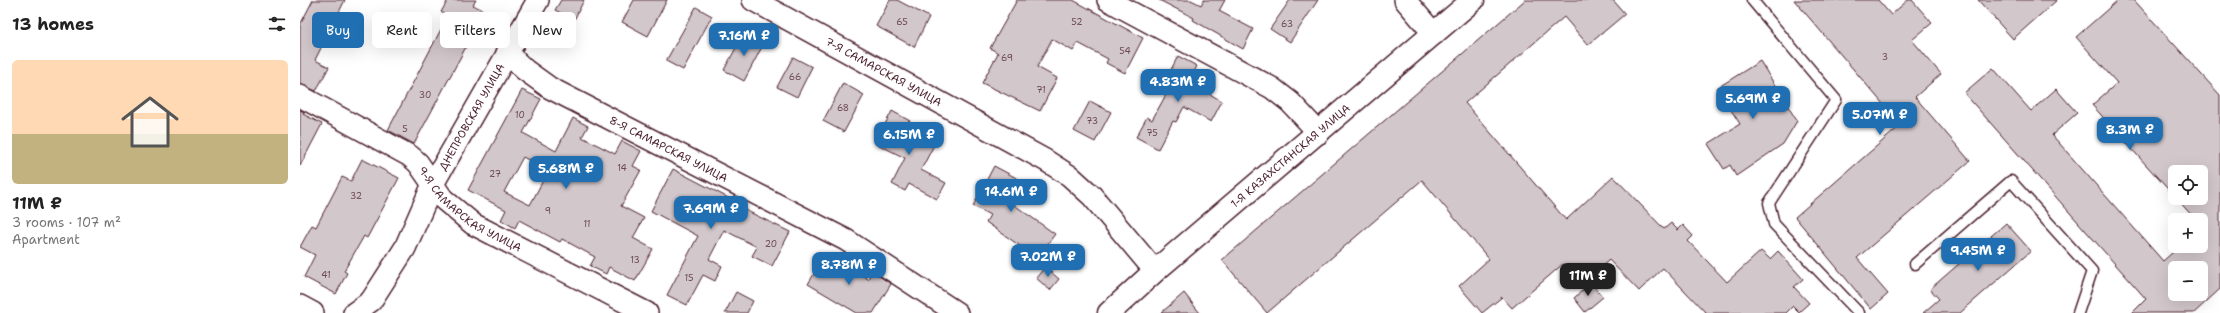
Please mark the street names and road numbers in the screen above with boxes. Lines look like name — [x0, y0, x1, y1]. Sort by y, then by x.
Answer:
street label: 7-Я САМАРСКАЯ УЛИЦА — [822, 34, 944, 110]
street label: ДНЕПРОВСКАЯ УЛИЦА — [435, 61, 508, 173]
street label: 1-Я КАЗАХСТАНСКАЯ УЛИЦА — [1228, 101, 1354, 211]
street label: 8-Я САМАРСКАЯ УЛИЦА — [607, 113, 730, 186]
street label: 9-Я САМАРСКАЯ УЛИЦА — [415, 164, 524, 256]

